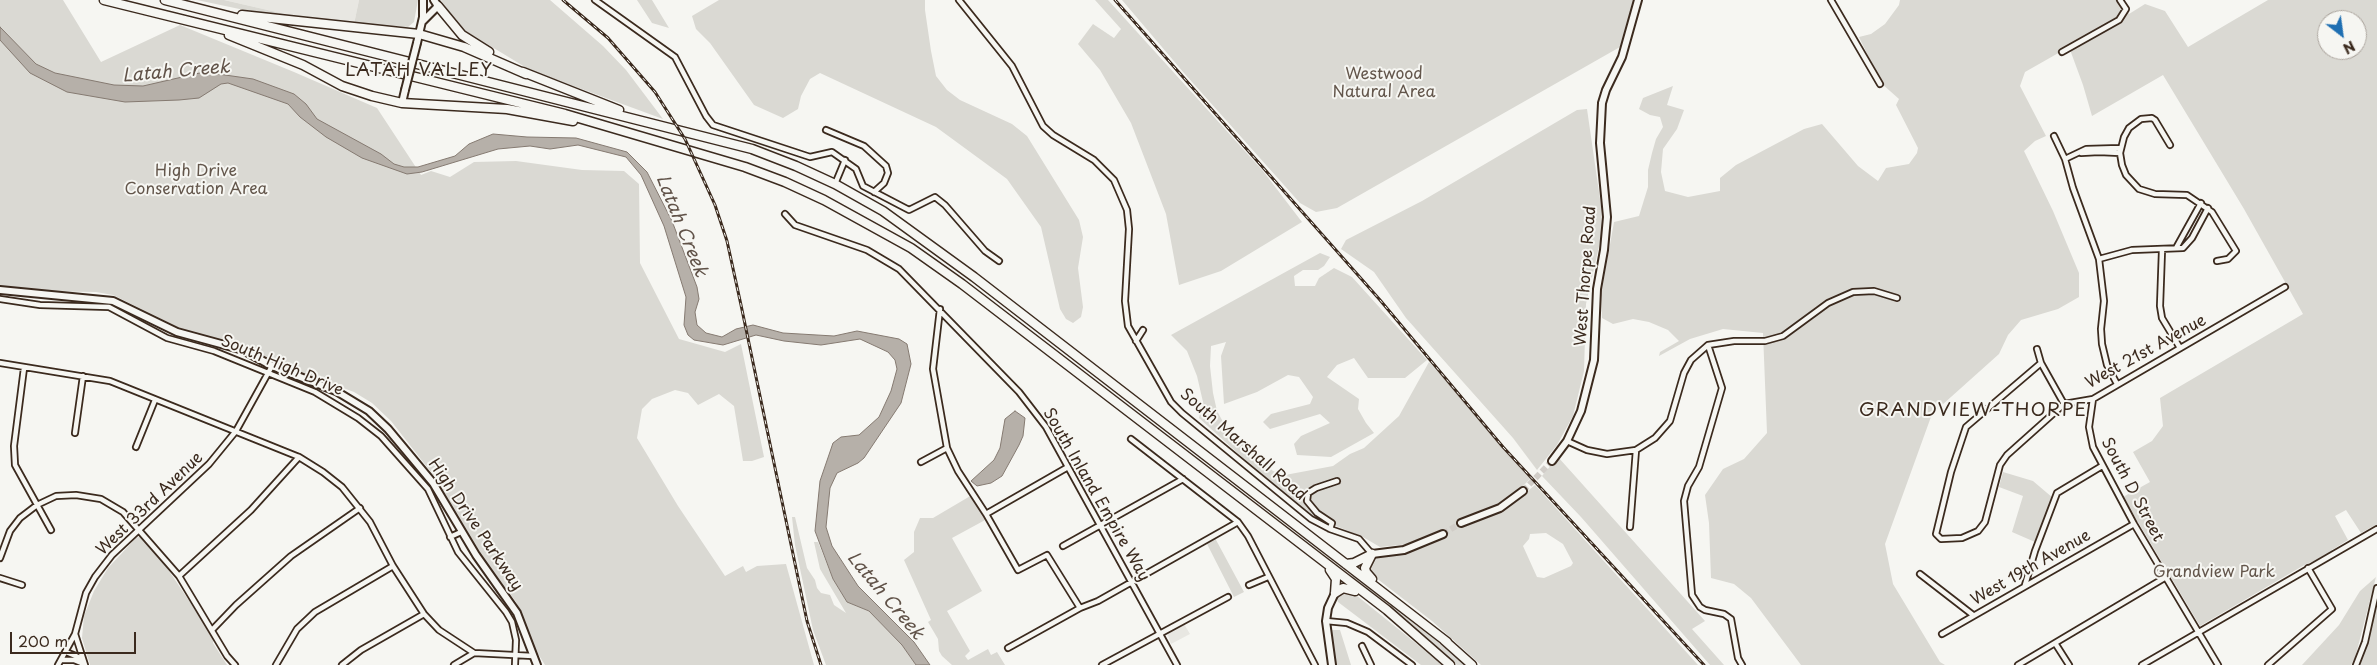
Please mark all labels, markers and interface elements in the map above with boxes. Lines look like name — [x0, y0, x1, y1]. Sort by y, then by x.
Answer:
north arrow — [2317, 10, 2367, 60]
text: N — [2339, 36, 2359, 59]
water label: Latah Creek — [121, 57, 231, 87]
district label: LATAH VALLEY — [344, 60, 494, 82]
park label: Westwood Natural Area — [1332, 65, 1436, 103]
park label: High Drive Conservation Area — [124, 162, 268, 200]
water label: Latah Creek — [651, 172, 711, 280]
street label: West Thorpe Road — [1572, 205, 1600, 347]
street label: West 21st Avenue — [2082, 311, 2210, 393]
street label: South High Drive — [218, 332, 346, 400]
street label: South Marshall Road — [1176, 385, 1310, 505]
district label: GRANDVIEW-THORPE — [1857, 400, 2089, 422]
street label: South Inland Empire Way — [1039, 405, 1153, 585]
street label: South D Street — [2097, 435, 2167, 545]
street label: West 33rd Avenue — [93, 448, 207, 560]
street label: High Drive Parkway — [424, 455, 526, 595]
street label: West 19th Avenue — [1968, 526, 2094, 610]
water label: Latah Creek — [842, 548, 928, 644]
park label: Grandview Park — [2153, 563, 2275, 583]
scale bar — [12, 622, 139, 654]
text: 200 m — [18, 629, 68, 652]

